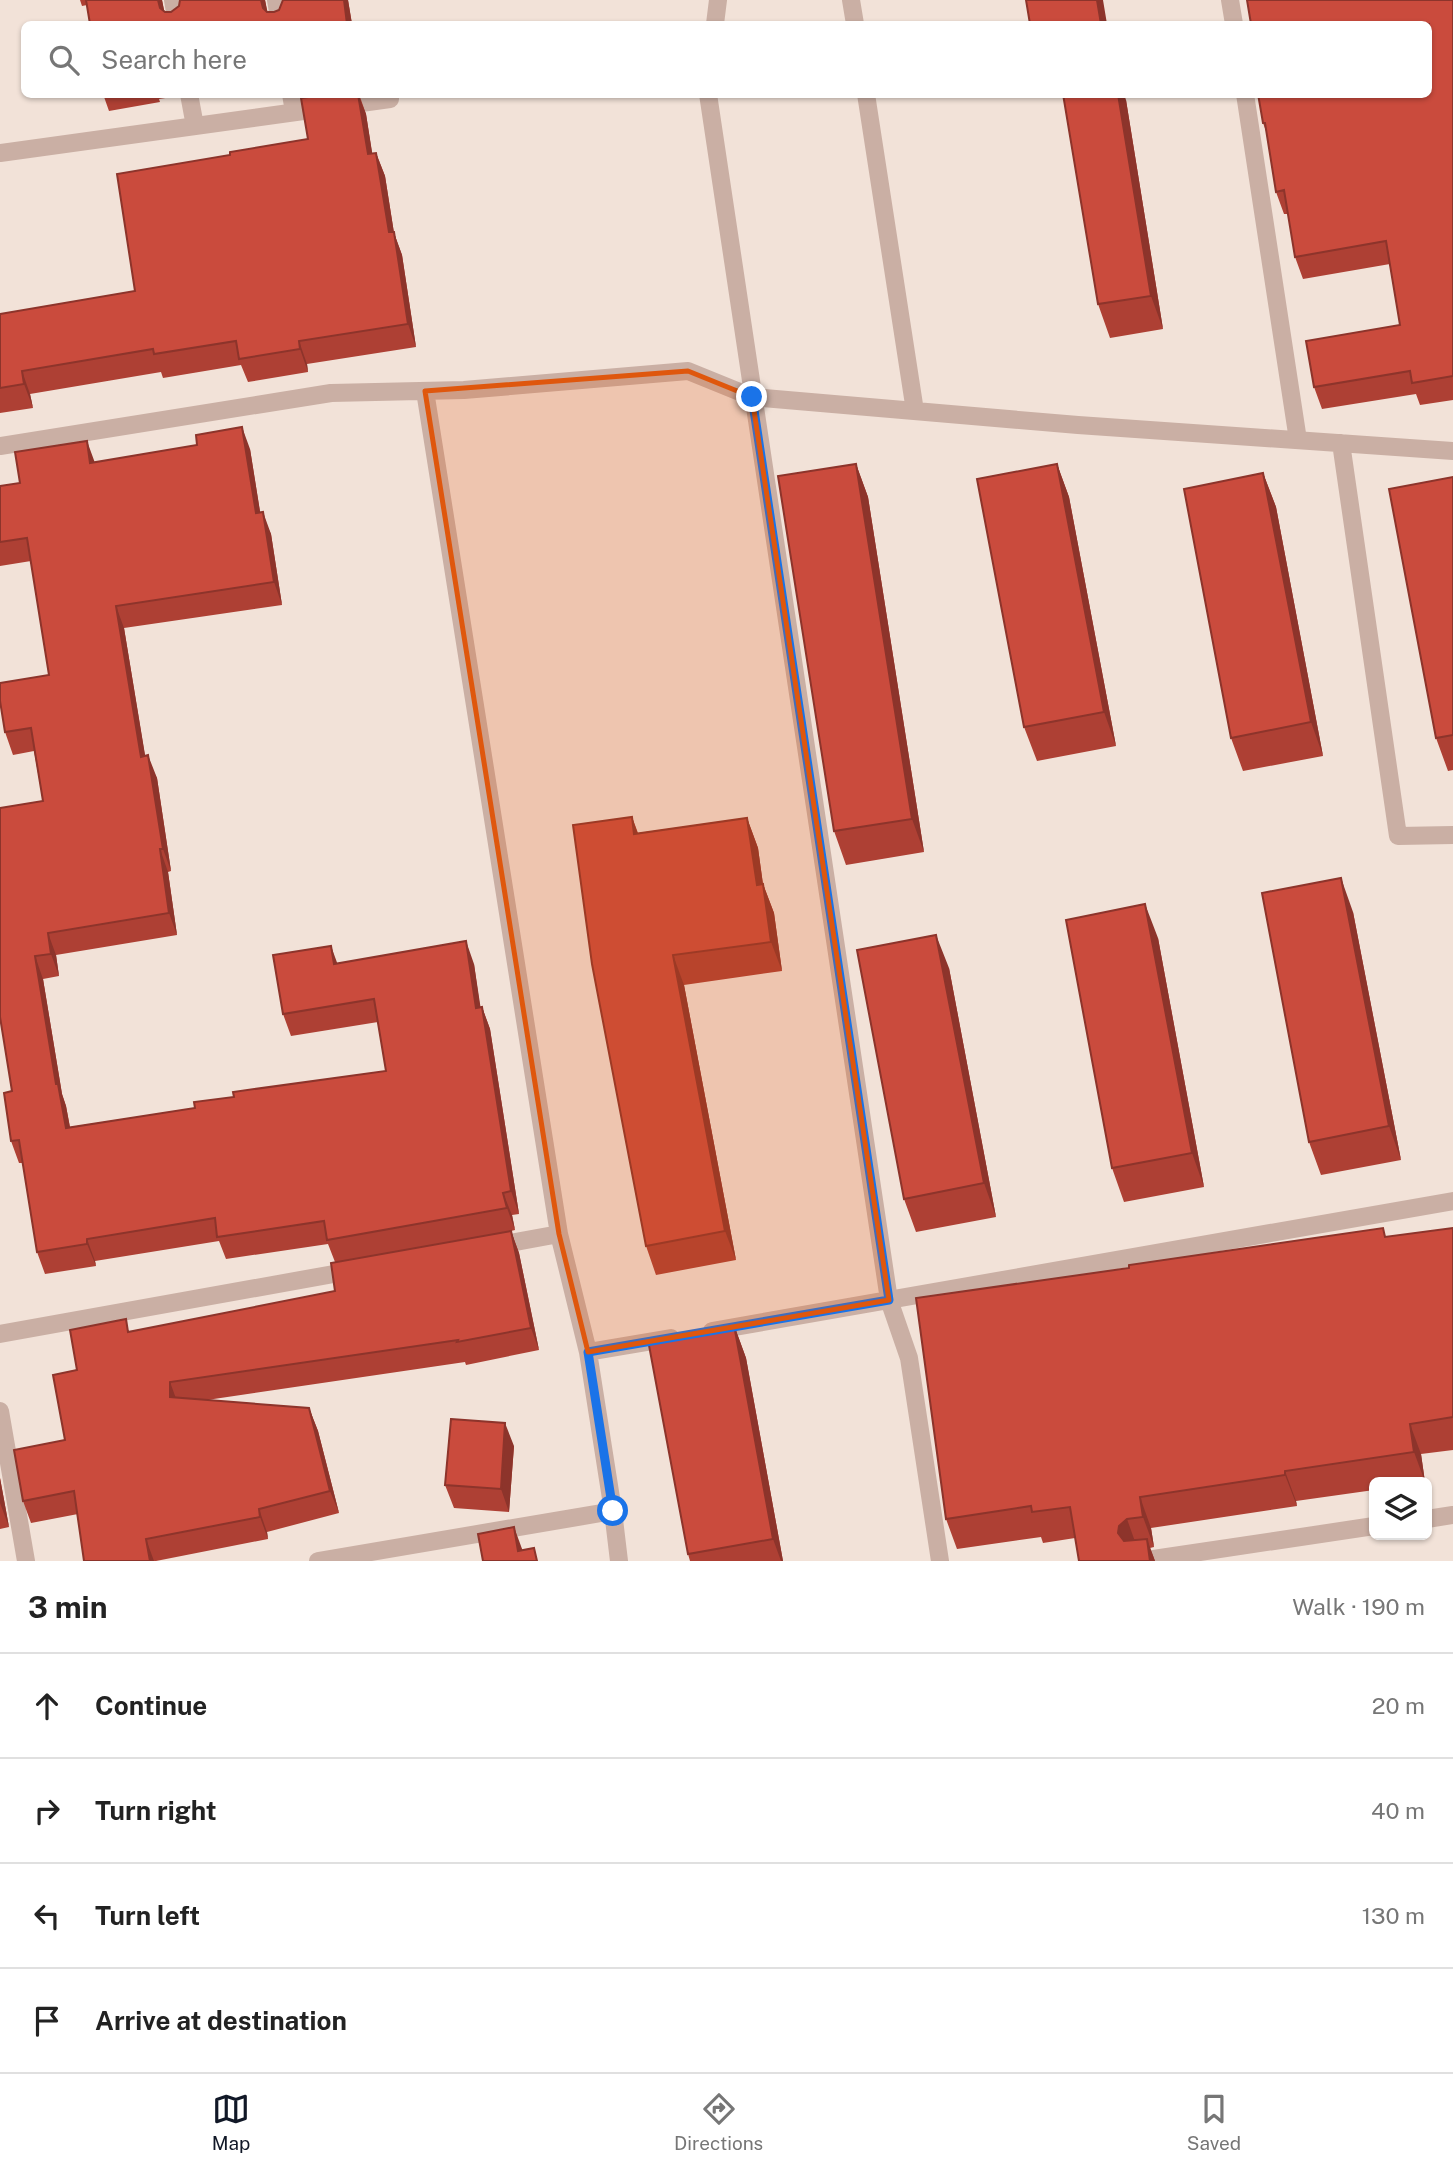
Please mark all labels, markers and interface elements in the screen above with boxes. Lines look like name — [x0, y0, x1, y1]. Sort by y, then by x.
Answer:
search box — [21, 21, 1432, 98]
icon: search — [45, 41, 83, 79]
text: Search here — [101, 44, 247, 75]
route end — [736, 381, 767, 412]
map controls — [1369, 1477, 1432, 1540]
button: layers — [1369, 1477, 1432, 1540]
route start — [597, 1495, 628, 1526]
text: 3 min — [28, 1589, 107, 1625]
text: Walk · 190 m — [1292, 1593, 1425, 1620]
icon: ahead — [28, 1687, 66, 1725]
text: Continue — [95, 1690, 207, 1721]
text: 20 m — [1372, 1692, 1425, 1719]
icon: right — [28, 1792, 66, 1830]
text: Turn right — [95, 1795, 217, 1826]
text: 40 m — [1371, 1797, 1425, 1824]
icon: left — [28, 1897, 66, 1935]
text: Turn left — [95, 1900, 200, 1931]
text: 130 m — [1362, 1902, 1425, 1929]
icon: arrive — [28, 2002, 66, 2040]
text: Arrive at destination — [95, 2005, 347, 2036]
tab: Map — [212, 2090, 250, 2154]
tab: Directions — [674, 2090, 763, 2154]
tab: Saved — [1187, 2090, 1241, 2154]

